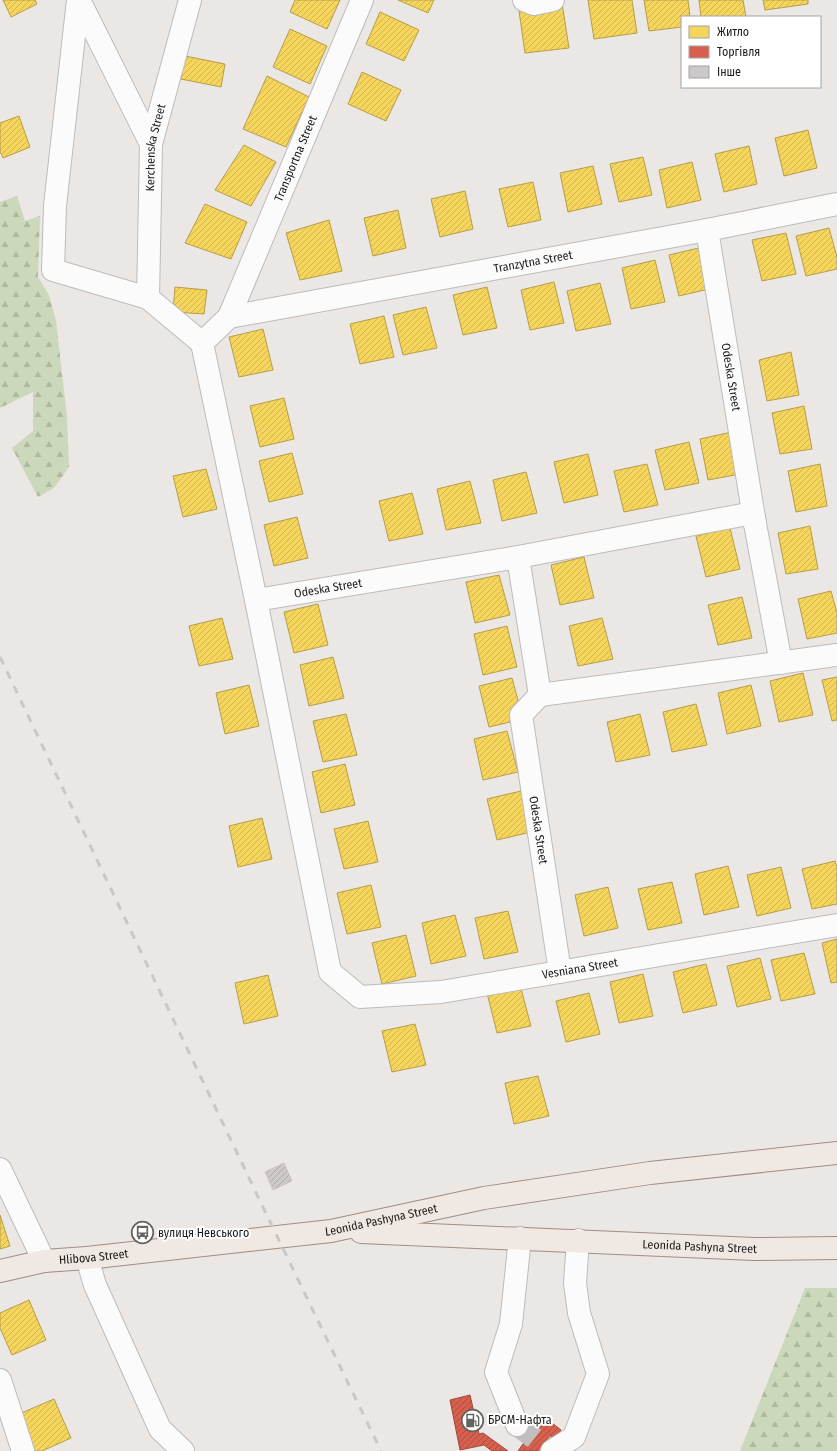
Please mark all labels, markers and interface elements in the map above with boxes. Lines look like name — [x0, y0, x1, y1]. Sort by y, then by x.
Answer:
legend — [681, 16, 821, 88]
text: Житло — [717, 25, 749, 39]
text: Торгівля — [717, 45, 760, 59]
text: Інше — [717, 65, 741, 79]
street label: Kerchenska Street — [143, 102, 169, 191]
street label: Transportna Street — [271, 113, 320, 204]
street label: Tranzytna Street — [492, 248, 574, 276]
street label: Odeska Street — [719, 342, 743, 412]
street label: Odeska Street — [293, 576, 363, 601]
street label: Odeska Street — [526, 795, 551, 865]
street label: Vesniana Street — [541, 955, 619, 982]
street label: Leonida Pashyna Street — [324, 1201, 439, 1239]
bus stop icon: вулиця Невського — [130, 1220, 156, 1246]
place label: вулиця Невського — [158, 1226, 249, 1240]
street label: Leonida Pashyna Street — [642, 1237, 757, 1256]
street label: Hlibova Street — [59, 1246, 129, 1267]
fuel station icon: БРСМ-Нафта — [459, 1407, 485, 1433]
place label: БРСМ-Нафта — [488, 1413, 552, 1427]

